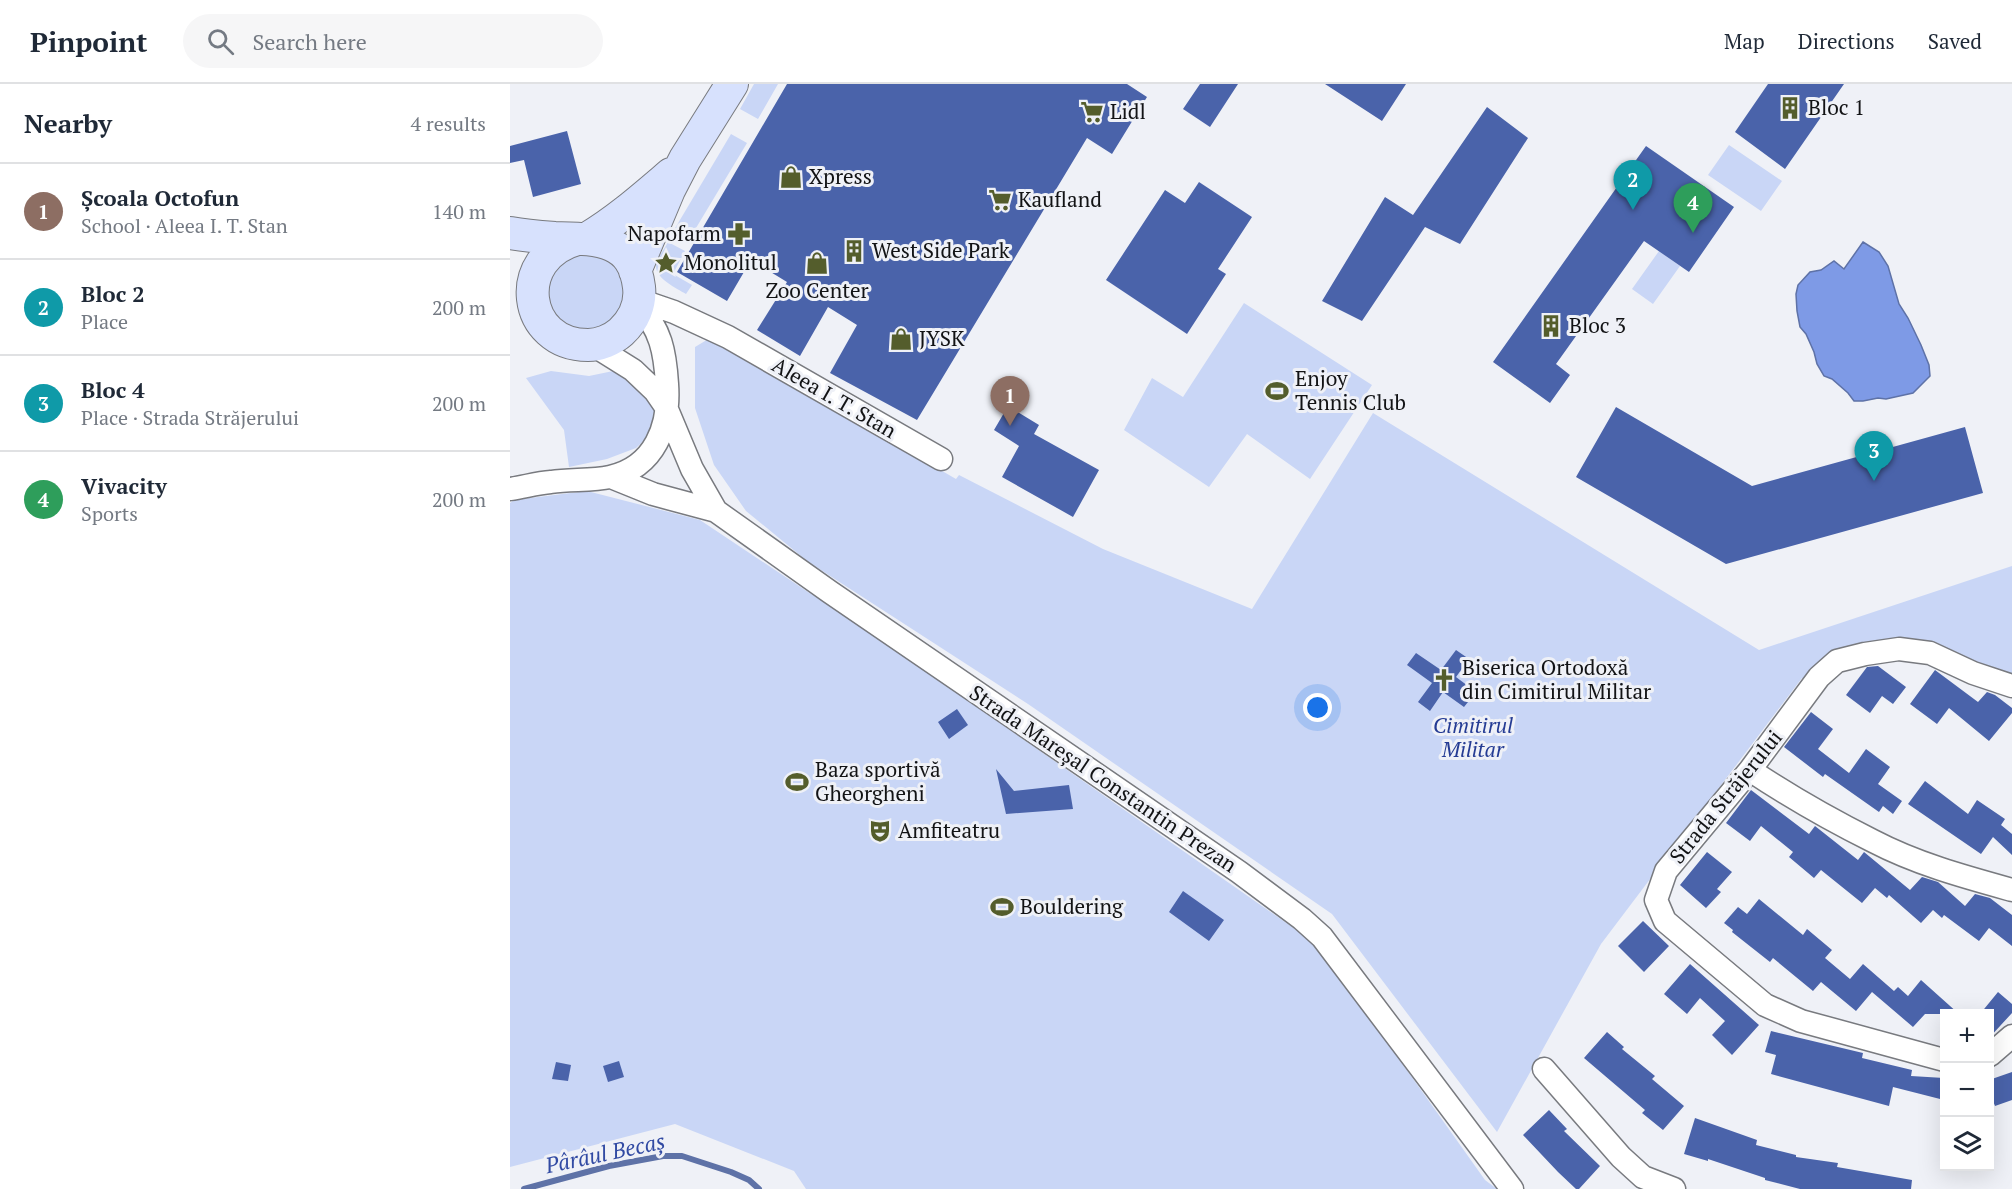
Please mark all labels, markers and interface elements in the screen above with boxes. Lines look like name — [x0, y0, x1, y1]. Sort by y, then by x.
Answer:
search box — [183, 14, 603, 68]
text: Pinpoint — [30, 23, 147, 60]
icon: search — [204, 25, 237, 58]
text: Search here — [252, 27, 367, 56]
text: Map — [1724, 27, 1765, 55]
text: Directions — [1798, 27, 1895, 55]
text: Saved — [1928, 27, 1982, 55]
place label: Bloc 1 — [1808, 93, 1865, 121]
building icon: Bloc 1 — [1777, 95, 1803, 121]
place label: Lidl — [1110, 97, 1146, 125]
supermarket icon: Lidl — [1079, 99, 1105, 125]
text: Nearby — [24, 106, 112, 140]
text: 4 results — [411, 110, 486, 137]
pin: 2 — [1614, 160, 1652, 210]
place label: Xpress — [809, 162, 872, 190]
shop icon: Xpress — [778, 164, 804, 190]
text: Școala Octofun — [81, 183, 239, 212]
pin: 4 — [1674, 184, 1712, 233]
place label: Kaufland — [1018, 185, 1102, 213]
supermarket icon: Kaufland — [987, 187, 1013, 213]
text: 1 — [38, 198, 49, 225]
text: 140 m — [432, 198, 486, 225]
text: School · Aleea I. T. Stan — [81, 212, 288, 239]
place label: Napofarm — [628, 219, 721, 247]
pharmacy icon: Napofarm — [726, 221, 752, 247]
place label: West Side Park — [872, 236, 1010, 264]
building icon: West Side Park — [841, 238, 867, 264]
place label: Monolitul — [684, 248, 777, 276]
place icon: Monolitul — [653, 250, 679, 276]
shop icon: Zoo Center — [804, 250, 830, 276]
place label: Zoo Center — [765, 276, 869, 304]
text: Bloc 2 — [81, 279, 145, 308]
text: 2 — [38, 294, 49, 321]
text: 200 m — [432, 294, 486, 321]
text: Place — [81, 308, 128, 335]
place label: Bloc 3 — [1569, 311, 1626, 339]
building icon: Bloc 3 — [1538, 313, 1564, 339]
place label: JYSK — [919, 324, 965, 352]
shop icon: JYSK — [888, 326, 914, 352]
street label: Aleea I. T. Stan — [767, 350, 902, 444]
place label: Enjoy Tennis Club — [1295, 364, 1406, 416]
text: Bloc 4 — [81, 375, 145, 404]
pin: 1 — [990, 376, 1030, 426]
sports icon: Enjoy Tennis Club — [1264, 378, 1290, 404]
text: 3 — [38, 390, 49, 417]
text: 200 m — [432, 390, 486, 417]
text: Place · Strada Străjerului — [81, 404, 299, 431]
pin: 3 — [1854, 432, 1894, 481]
text: Vivacity — [81, 471, 167, 500]
text: 4 — [38, 486, 49, 513]
text: 200 m — [432, 486, 486, 513]
text: Sports — [81, 500, 138, 527]
place label: Biserica Ortodoxă din Cimitirul Militar — [1462, 653, 1651, 705]
church icon: Biserica Ortodoxă din Cimitirul Militar — [1431, 667, 1457, 693]
street label: Strada Mareșal Constantin Prezan — [964, 678, 1243, 879]
your location — [1303, 693, 1332, 722]
park label: Cimitirul Militar — [1433, 711, 1513, 763]
street label: Strada Străjerului — [1663, 724, 1788, 869]
place label: Baza sportivă Gheorgheni — [815, 755, 941, 807]
sports icon: Baza sportivă Gheorgheni — [784, 769, 810, 795]
place label: Amfiteatru — [898, 816, 1000, 844]
theatre icon: Amfiteatru — [867, 818, 893, 844]
place label: Bouldering — [1020, 892, 1124, 920]
sports icon: Bouldering — [989, 894, 1015, 920]
map controls — [1940, 1009, 1994, 1171]
button: + — [1940, 1009, 1994, 1063]
button: − — [1940, 1063, 1994, 1117]
button: layers — [1940, 1117, 1994, 1171]
water label: Pârâul Becaș — [541, 1126, 667, 1180]

